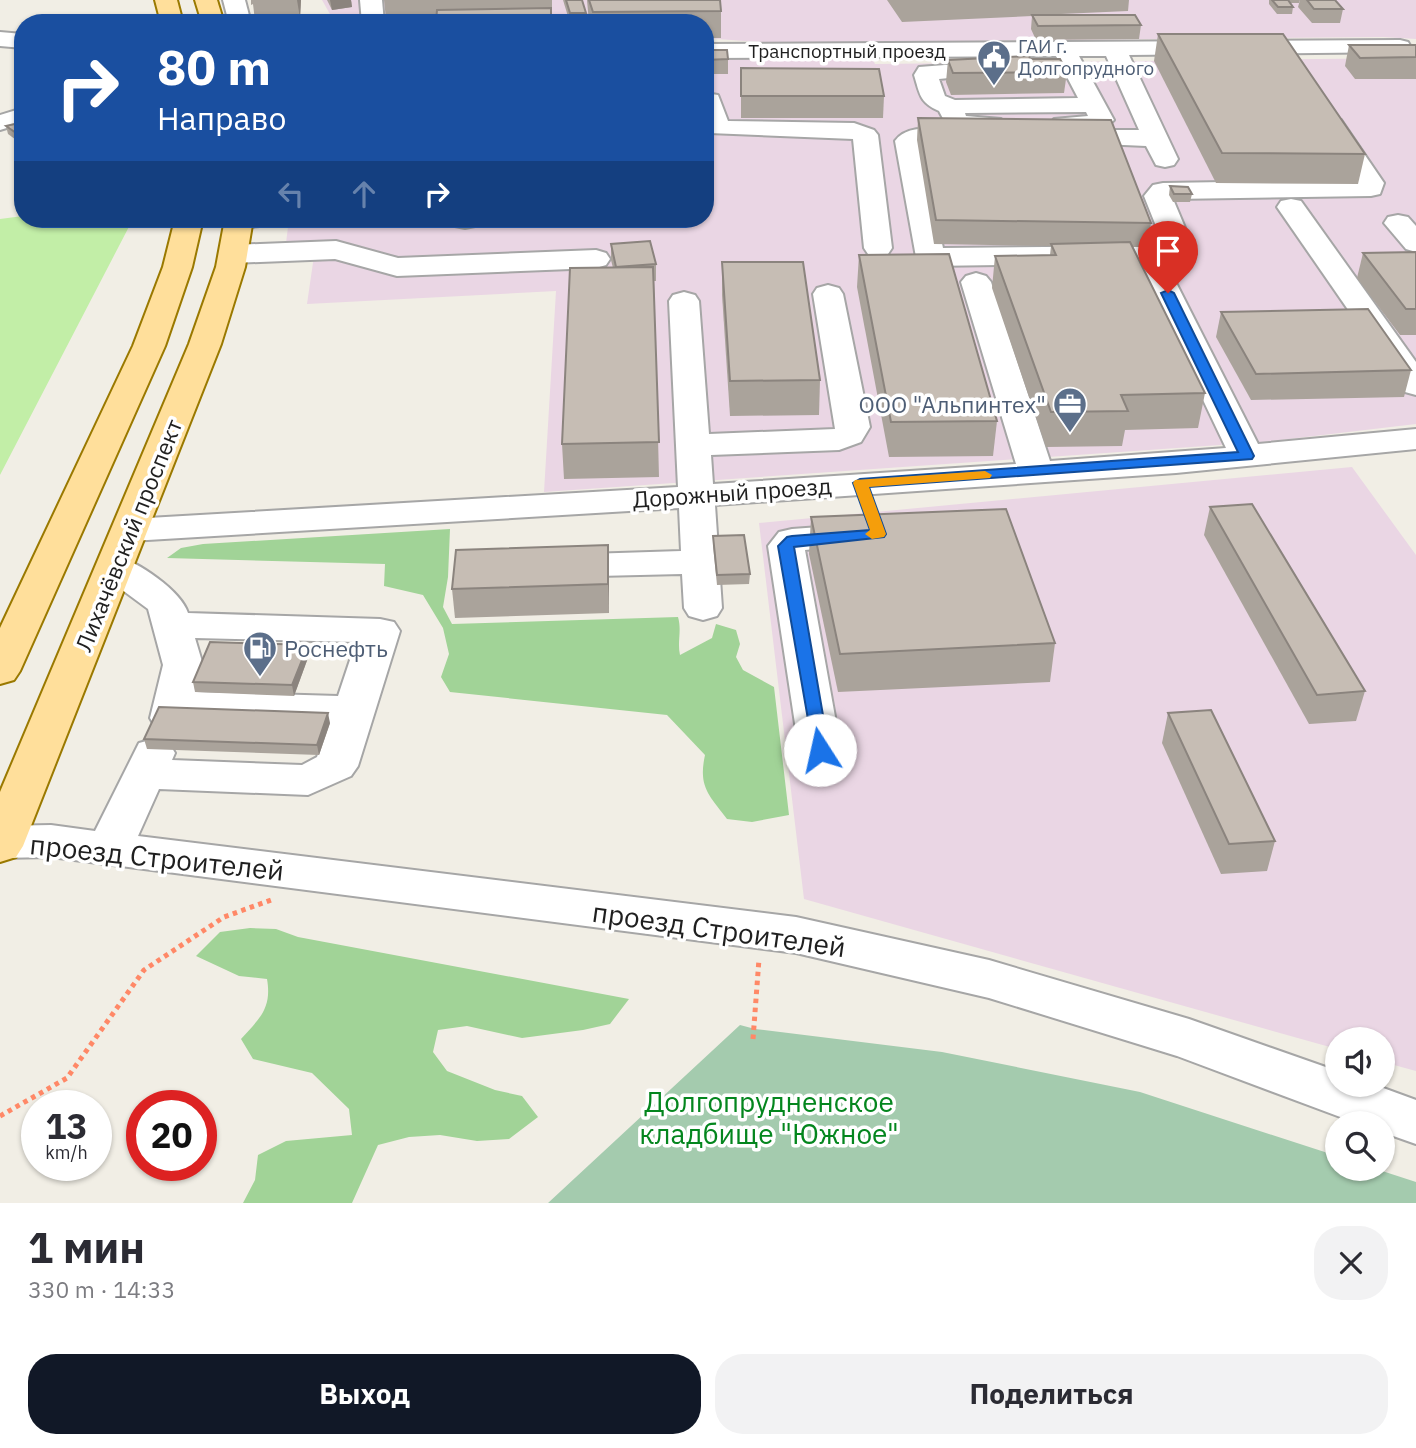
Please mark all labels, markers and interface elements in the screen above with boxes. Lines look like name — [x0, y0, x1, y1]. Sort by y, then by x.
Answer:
place label: ГАИ г. Долгопрудного — [1018, 34, 1154, 80]
text: 80 m — [157, 35, 271, 98]
public building icon: ГАИ г. Долгопрудного — [975, 38, 1013, 87]
street label: Транспортный проезд — [748, 39, 946, 63]
icon: right — [42, 42, 133, 133]
text: Направо — [157, 97, 286, 139]
icon: left — [272, 175, 310, 213]
icon: ahead — [345, 175, 383, 213]
icon: right — [418, 175, 456, 213]
pin — [1138, 221, 1198, 293]
icon: arrive — [1149, 232, 1187, 270]
office icon: ООО "Альпинтех" — [1051, 385, 1089, 434]
place label: ООО "Альпинтех" — [859, 389, 1046, 419]
street label: Лихачёвский проспект — [68, 414, 188, 655]
street label: Дорожный проезд — [631, 470, 833, 514]
fuel station icon: Роснефть — [241, 629, 279, 678]
place label: Роснефть — [284, 633, 388, 663]
position arrow — [783, 713, 857, 787]
street label: проезд Строителей — [28, 825, 286, 889]
street label: проезд Строителей — [590, 893, 848, 965]
map controls — [1325, 1027, 1395, 1181]
button: sound — [1325, 1027, 1395, 1097]
park label: Долгопрудненское кладбище "Южное" — [639, 1083, 899, 1152]
speed limit sign: 20 — [126, 1090, 217, 1181]
text: 13 — [45, 1103, 88, 1149]
button: search — [1325, 1111, 1395, 1181]
text: km/h — [45, 1141, 88, 1164]
text: 1 мин — [28, 1220, 145, 1275]
button: close — [1314, 1226, 1388, 1300]
text: 330 m · 14:33 — [28, 1274, 175, 1304]
button: Выход — [28, 1354, 701, 1434]
button: Поделиться — [715, 1354, 1388, 1434]

